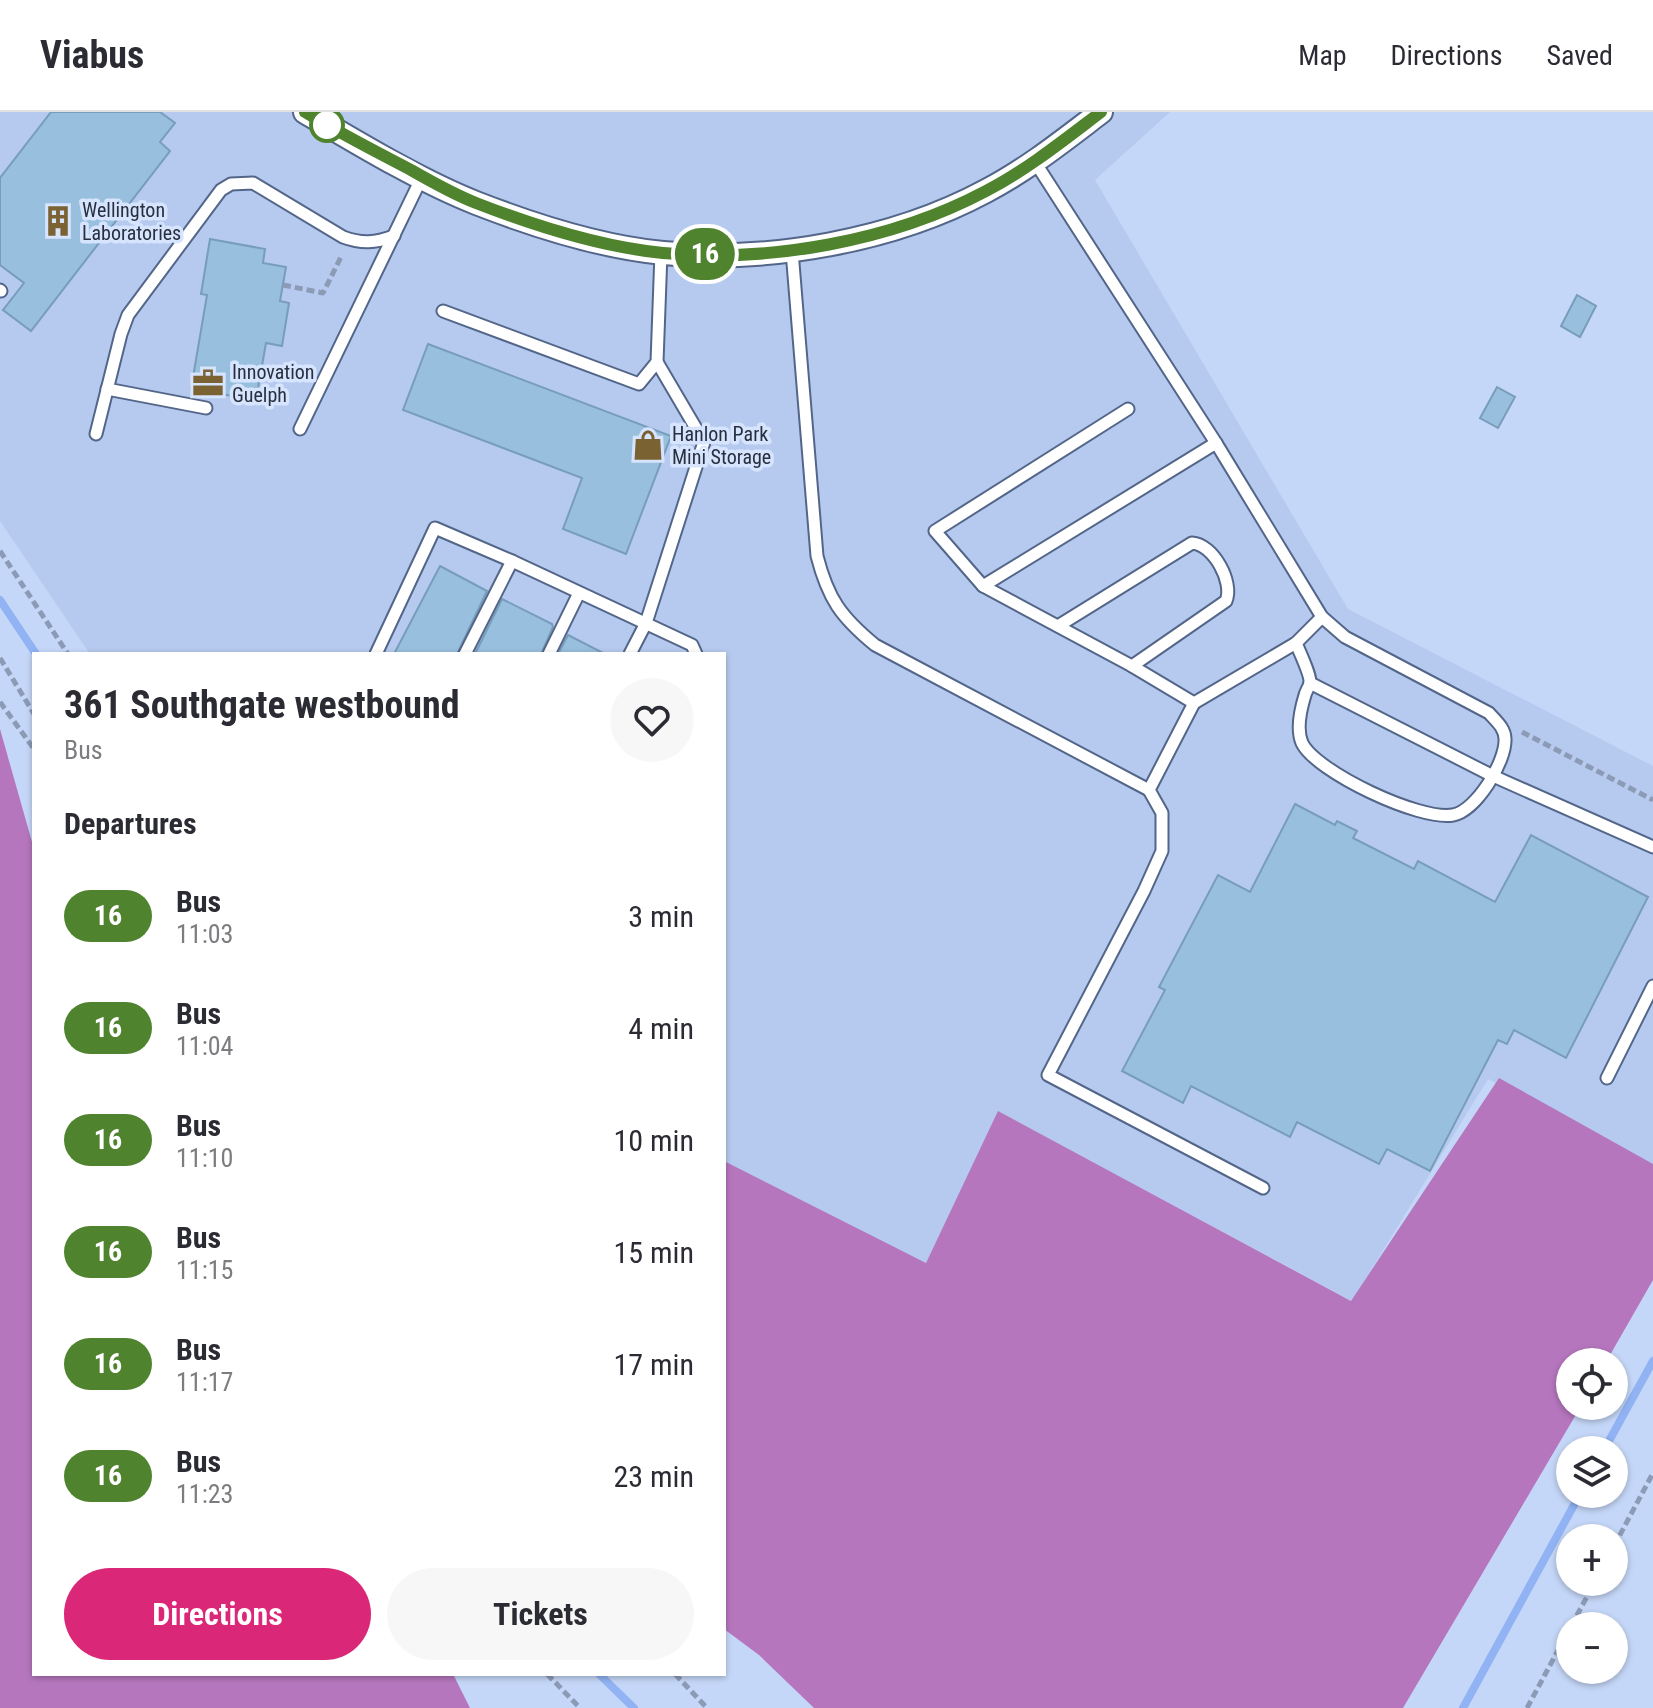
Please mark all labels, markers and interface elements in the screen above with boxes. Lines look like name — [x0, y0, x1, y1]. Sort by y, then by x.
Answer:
text: Viabus — [40, 33, 144, 77]
text: Map — [1298, 39, 1347, 72]
text: Directions — [1391, 39, 1502, 72]
text: Saved — [1546, 39, 1613, 72]
unlabelled marker — [310, 108, 344, 142]
place label: Wellington Laboratories — [82, 198, 181, 245]
building icon: Wellington Laboratories — [41, 204, 75, 238]
line badge: 16 — [669, 228, 741, 280]
text: 16 — [691, 237, 719, 270]
place label: Innovation Guelph — [232, 360, 315, 407]
office icon: Innovation Guelph — [191, 366, 225, 400]
place label: Hanlon Park Mini Storage — [672, 422, 771, 469]
shop icon: Hanlon Park Mini Storage — [631, 428, 665, 462]
button: heart — [610, 678, 694, 762]
text: 361 Southgate westbound — [64, 683, 460, 727]
text: Bus — [64, 735, 103, 765]
text: Departures — [64, 806, 197, 841]
text: Bus — [176, 884, 221, 919]
text: 16 — [94, 899, 122, 932]
text: 3 min — [628, 899, 694, 934]
text: 11:03 — [176, 919, 233, 949]
text: Bus — [176, 996, 221, 1031]
text: 16 — [94, 1011, 122, 1044]
text: 4 min — [628, 1011, 694, 1046]
text: 11:04 — [176, 1031, 233, 1061]
text: Bus — [176, 1108, 221, 1143]
text: 16 — [94, 1123, 122, 1156]
text: 10 min — [613, 1123, 694, 1158]
text: 11:10 — [176, 1143, 233, 1173]
text: Bus — [176, 1220, 221, 1255]
text: 16 — [94, 1235, 122, 1268]
text: 15 min — [613, 1235, 694, 1270]
text: 11:15 — [176, 1255, 233, 1285]
text: Bus — [176, 1332, 221, 1367]
text: 16 — [94, 1347, 122, 1380]
text: 17 min — [613, 1347, 694, 1382]
map controls — [1556, 1348, 1628, 1684]
button: locate — [1556, 1348, 1628, 1420]
text: 11:17 — [176, 1367, 233, 1397]
button: layers — [1556, 1436, 1628, 1508]
text: Bus — [176, 1444, 221, 1479]
text: 16 — [94, 1459, 122, 1492]
text: 23 min — [613, 1459, 694, 1494]
text: 11:23 — [176, 1479, 233, 1509]
button: + — [1556, 1524, 1628, 1596]
button: Directions — [64, 1568, 371, 1660]
button: Tickets — [387, 1568, 694, 1660]
button: − — [1556, 1612, 1628, 1684]

